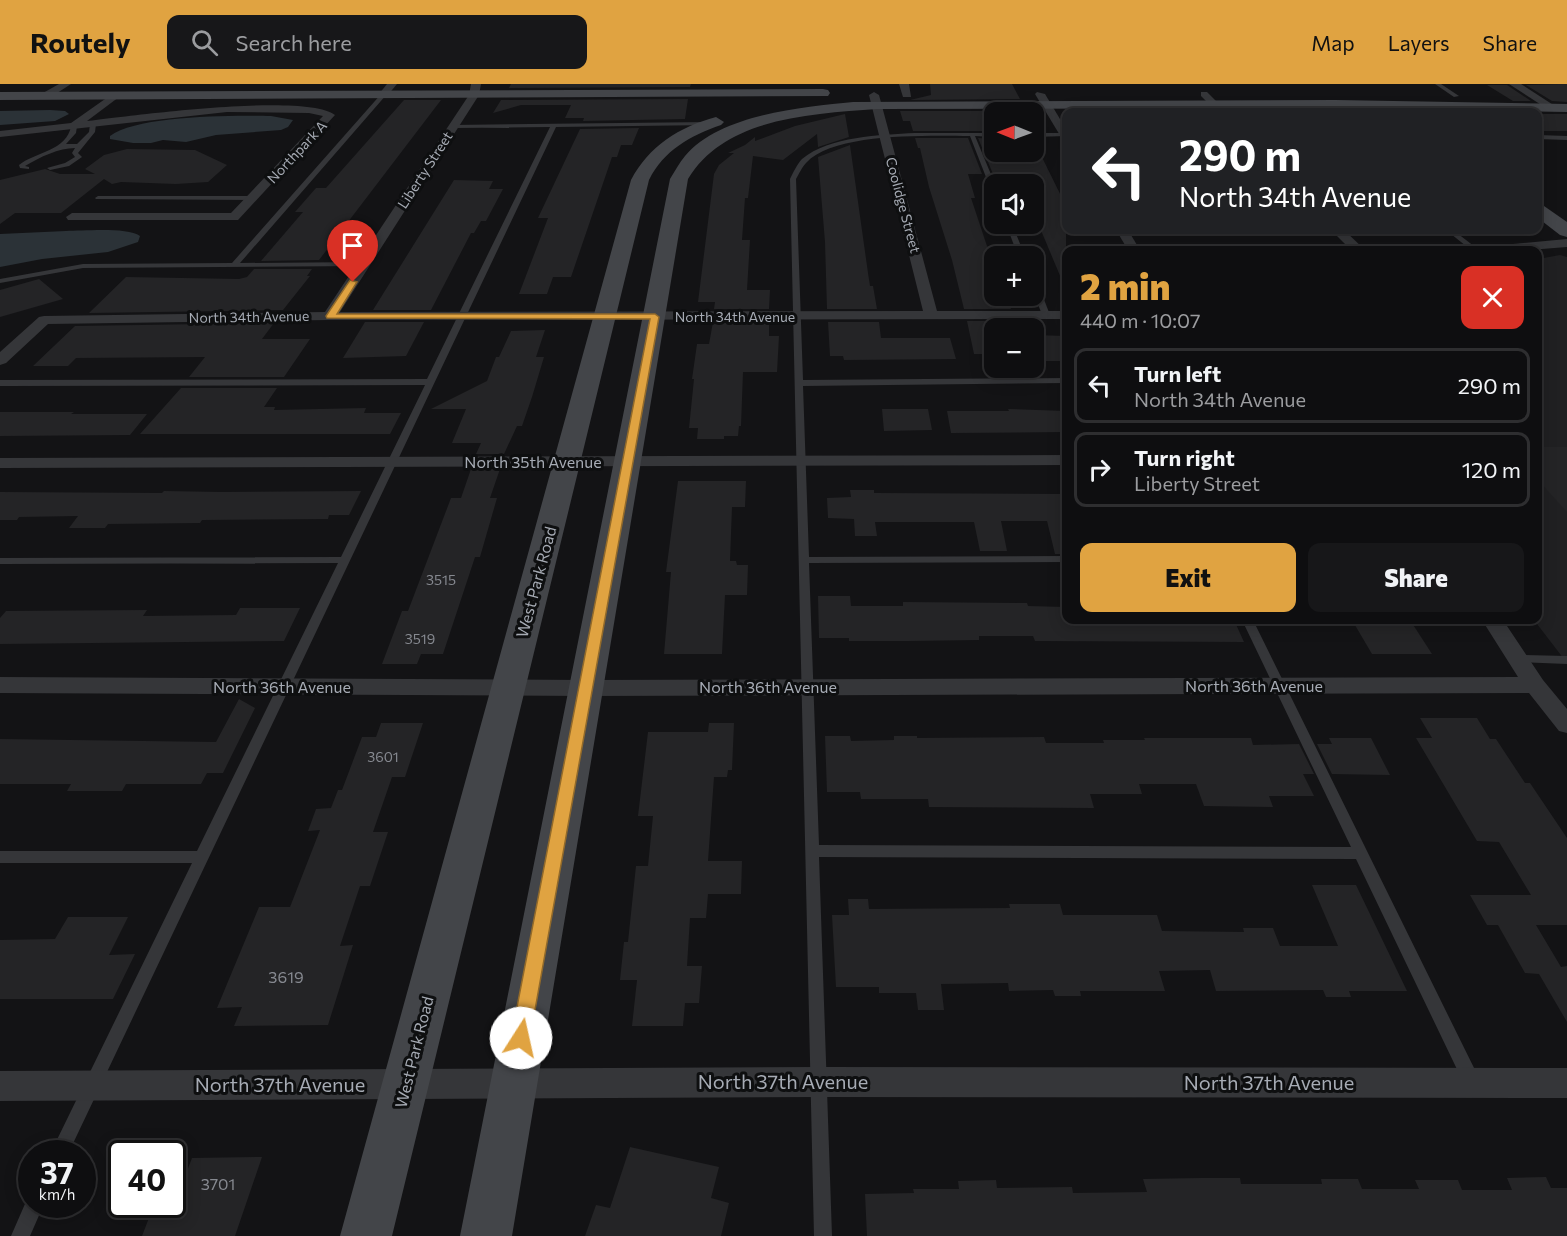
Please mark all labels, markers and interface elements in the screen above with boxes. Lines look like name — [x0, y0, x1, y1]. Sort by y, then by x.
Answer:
search box — [167, 15, 587, 69]
text: Routely — [30, 25, 131, 59]
icon: search — [188, 26, 221, 59]
text: Search here — [236, 29, 352, 56]
text: Map — [1311, 30, 1355, 55]
text: Layers — [1388, 30, 1450, 55]
text: Share — [1483, 30, 1537, 55]
north arrow — [984, 102, 1044, 162]
map controls — [984, 102, 1044, 378]
street label: Northpark A — [263, 117, 330, 186]
street label: Liberty Street — [393, 128, 456, 211]
text: 290 m — [1179, 128, 1301, 180]
icon: left — [1080, 132, 1158, 210]
street label: Coolidge Street — [883, 155, 925, 255]
button: sound — [984, 174, 1044, 234]
text: North 34th Avenue — [1179, 180, 1411, 213]
pin — [327, 220, 378, 282]
icon: arrive — [336, 229, 369, 262]
button: + — [984, 246, 1044, 306]
text: 2 min — [1080, 263, 1170, 307]
button: close — [1461, 266, 1524, 329]
street label: North 34th Avenue — [189, 307, 309, 326]
street label: North 34th Avenue — [675, 308, 795, 325]
text: 440 m · 10:07 — [1080, 308, 1201, 332]
button: − — [984, 318, 1044, 378]
text: Turn left — [1134, 360, 1221, 387]
icon: left — [1083, 369, 1116, 402]
text: 290 m — [1458, 372, 1521, 399]
text: North 34th Avenue — [1134, 387, 1306, 411]
text: Turn right — [1134, 444, 1235, 471]
street label: North 35th Avenue — [464, 452, 602, 471]
icon: right — [1083, 453, 1116, 486]
text: 120 m — [1462, 456, 1521, 483]
text: Liberty Street — [1134, 471, 1260, 495]
street label: West Park Road — [512, 524, 559, 640]
button: Exit — [1080, 543, 1296, 612]
button: Share — [1308, 543, 1524, 612]
house number: 3515 — [426, 571, 456, 588]
house number: 3519 — [405, 630, 435, 647]
street label: North 36th Avenue — [1185, 676, 1323, 695]
street label: North 36th Avenue — [213, 677, 351, 696]
street label: North 36th Avenue — [699, 677, 837, 696]
house number: 3601 — [367, 748, 399, 765]
house number: 3619 — [268, 967, 304, 986]
street label: West Park Road — [390, 994, 437, 1110]
position arrow — [489, 1006, 553, 1070]
street label: North 37th Avenue — [698, 1069, 868, 1093]
street label: North 37th Avenue — [1184, 1070, 1354, 1094]
street label: North 37th Avenue — [195, 1072, 365, 1096]
speed limit sign: 40 — [108, 1140, 186, 1218]
text: 37 — [40, 1153, 74, 1190]
house number: 3701 — [201, 1174, 235, 1193]
text: km/h — [39, 1185, 75, 1203]

